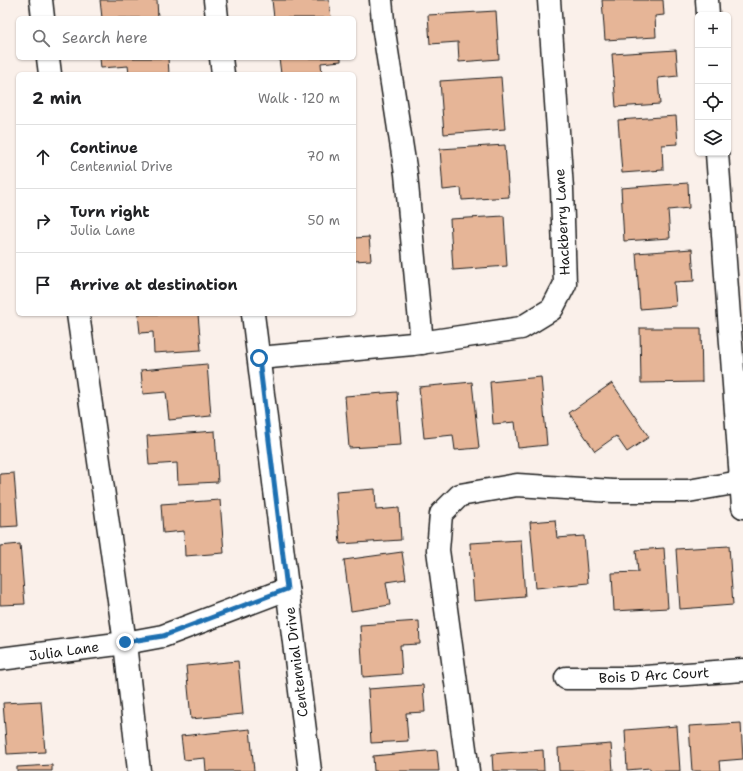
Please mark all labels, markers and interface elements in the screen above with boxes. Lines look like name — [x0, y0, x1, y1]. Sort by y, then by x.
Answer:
map controls — [695, 12, 731, 156]
button: + — [695, 12, 731, 48]
search box — [16, 16, 356, 60]
icon: search — [30, 27, 52, 49]
text: Search here — [62, 28, 148, 48]
button: − — [695, 48, 731, 84]
button: locate — [695, 84, 731, 120]
text: 2 min — [32, 87, 82, 109]
text: Walk · 120 m — [258, 90, 340, 107]
button: layers — [695, 120, 731, 156]
text: Continue — [70, 138, 138, 158]
icon: ahead — [32, 146, 54, 168]
text: 70 m — [306, 148, 340, 165]
text: Centennial Drive — [70, 158, 173, 175]
street label: Hackberry Lane — [550, 168, 574, 276]
text: Turn right — [70, 202, 150, 222]
icon: right — [32, 210, 54, 232]
text: 50 m — [307, 212, 340, 229]
text: Julia Lane — [70, 222, 135, 239]
icon: arrive — [32, 274, 54, 296]
text: Arrive at destination — [70, 275, 238, 295]
route start — [250, 349, 268, 367]
street label: Centennial Drive — [280, 606, 312, 718]
route end — [116, 633, 134, 651]
street label: Julia Lane — [28, 637, 100, 665]
street label: Bois D Arc Court — [598, 663, 710, 687]

